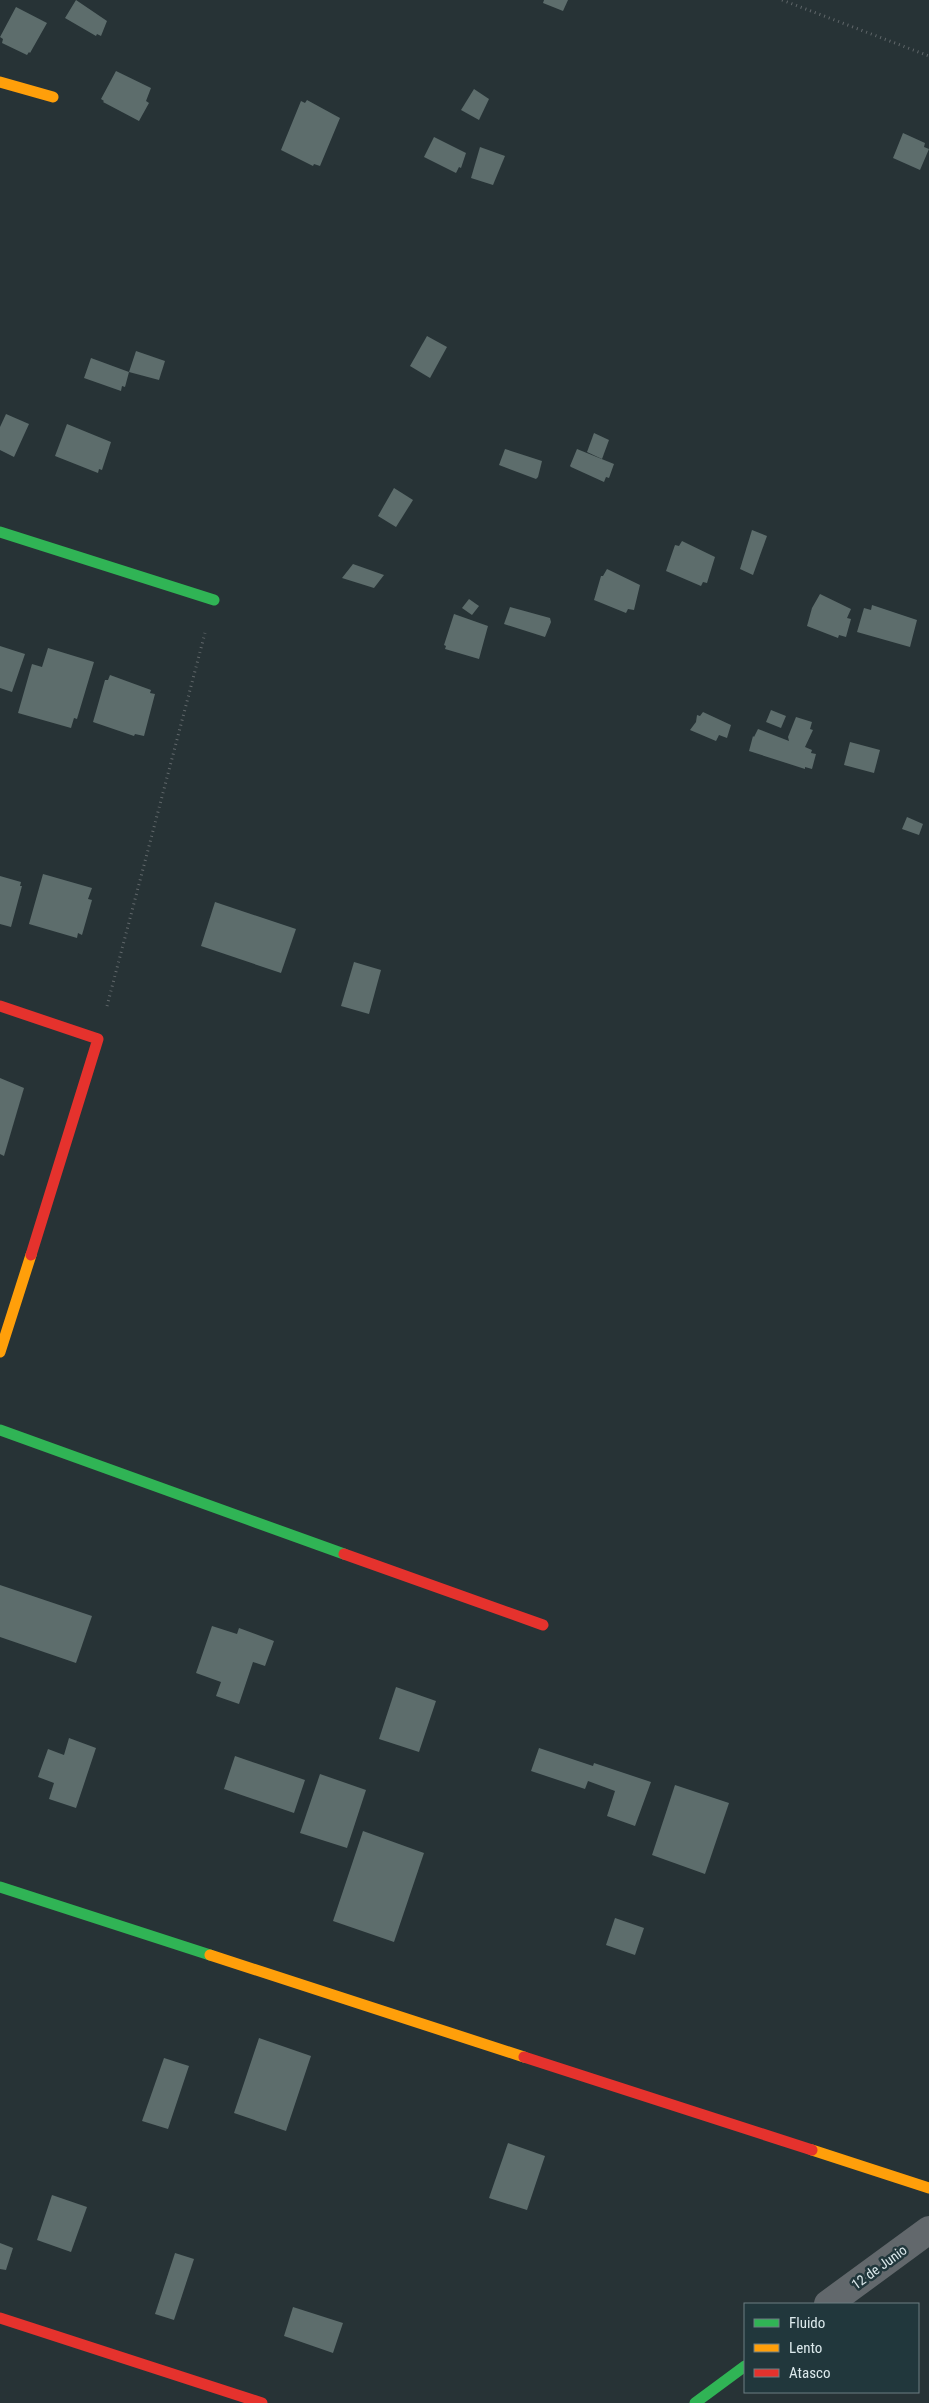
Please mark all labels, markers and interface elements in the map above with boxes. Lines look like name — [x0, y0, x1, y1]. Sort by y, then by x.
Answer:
street label: 12 de Junio — [848, 2242, 910, 2292]
legend — [744, 2303, 919, 2393]
text: Fluido — [789, 2314, 825, 2332]
text: Lento — [789, 2339, 822, 2357]
text: Atasco — [789, 2364, 830, 2382]

